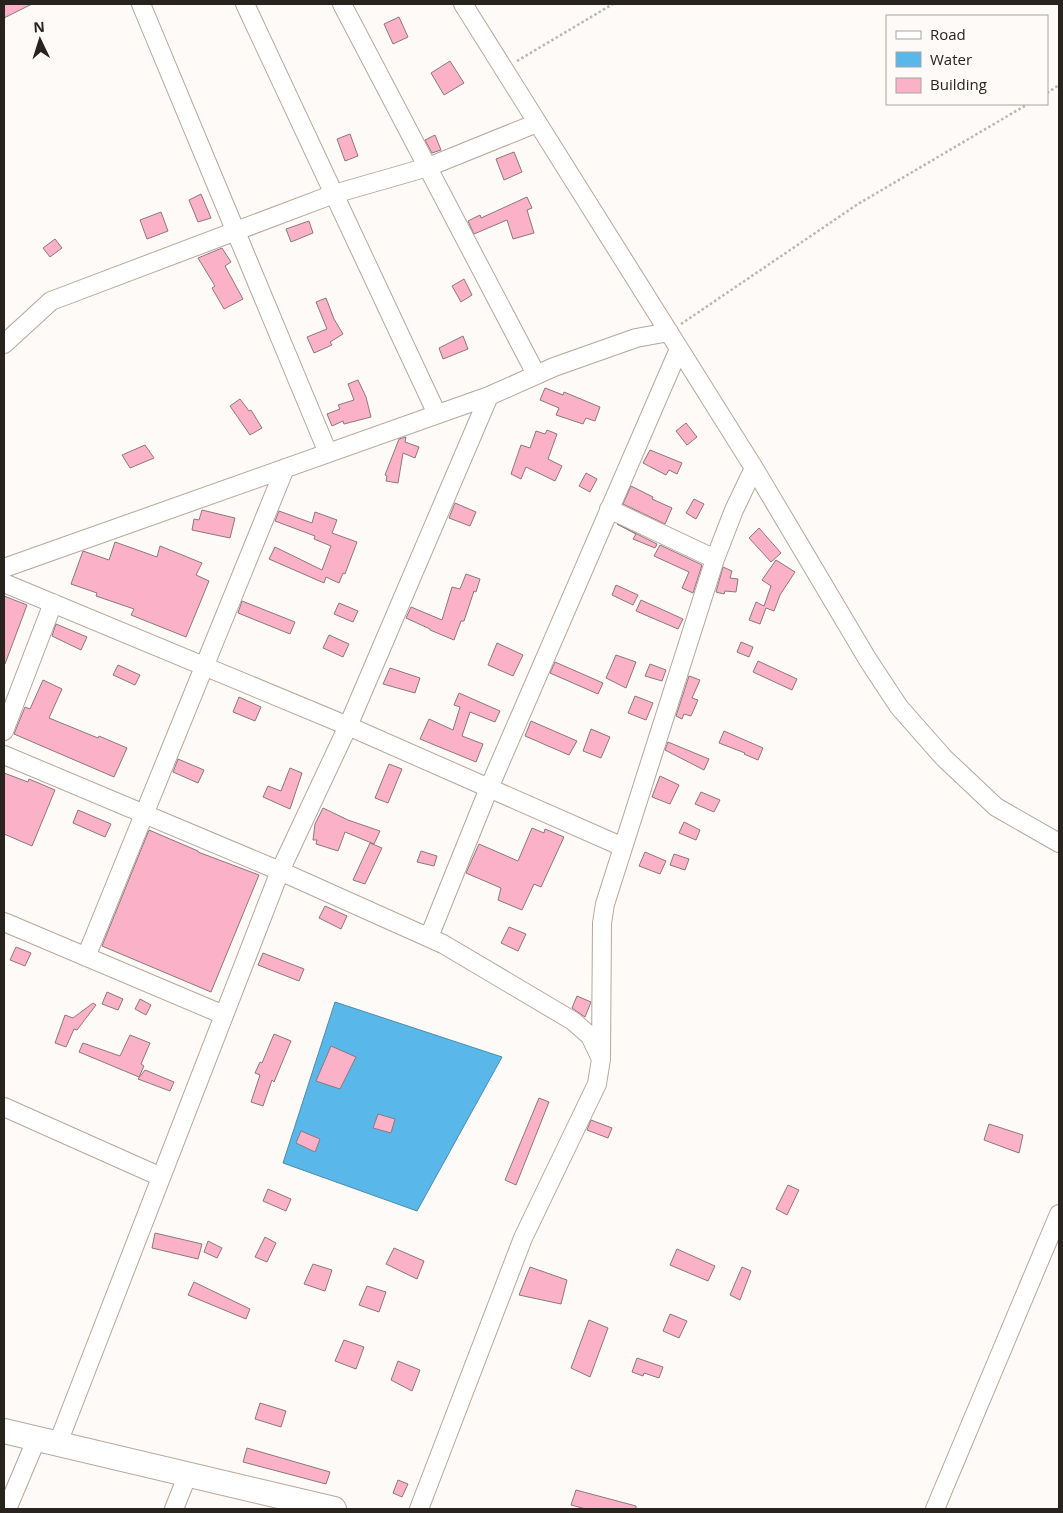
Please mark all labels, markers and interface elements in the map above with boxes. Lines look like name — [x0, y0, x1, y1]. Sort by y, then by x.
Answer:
north arrow — [15, 15, 65, 65]
legend — [886, 15, 1048, 105]
text: N — [33, 17, 45, 36]
text: Road — [930, 24, 966, 44]
text: Water — [930, 49, 972, 69]
text: Building — [930, 74, 987, 94]

